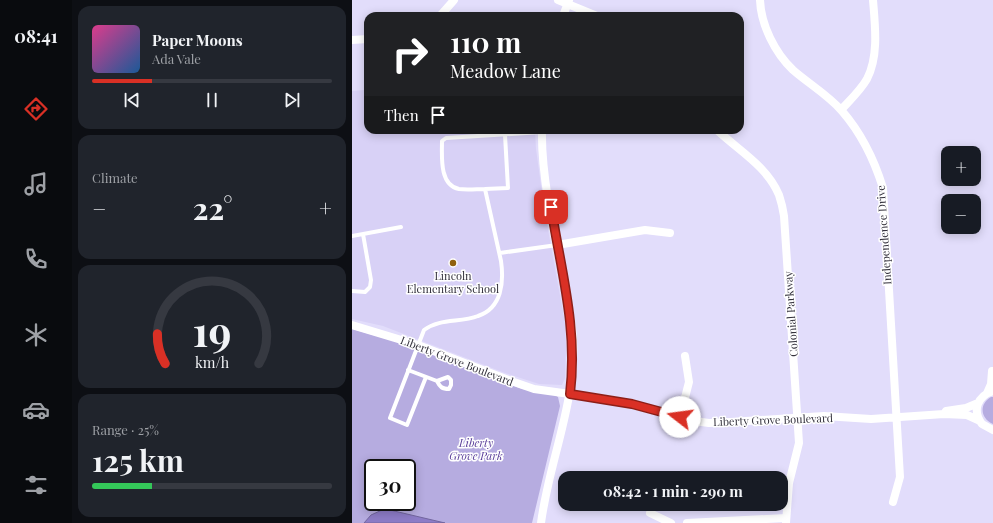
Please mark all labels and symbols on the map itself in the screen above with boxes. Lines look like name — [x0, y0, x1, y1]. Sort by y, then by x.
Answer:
street label: Independence Drive — [873, 184, 894, 285]
pin — [534, 190, 568, 224]
marker: Lincoln Elementary School — [448, 258, 458, 268]
place label: Lincoln Elementary School — [407, 268, 499, 296]
street label: Colonial Parkway — [780, 270, 801, 357]
street label: Liberty Grove Boulevard — [399, 332, 516, 389]
position arrow — [659, 396, 701, 438]
street label: Liberty Grove Boulevard — [713, 410, 834, 429]
park label: Liberty Grove Park — [449, 435, 503, 463]
speed limit sign: 30 — [364, 459, 416, 511]

